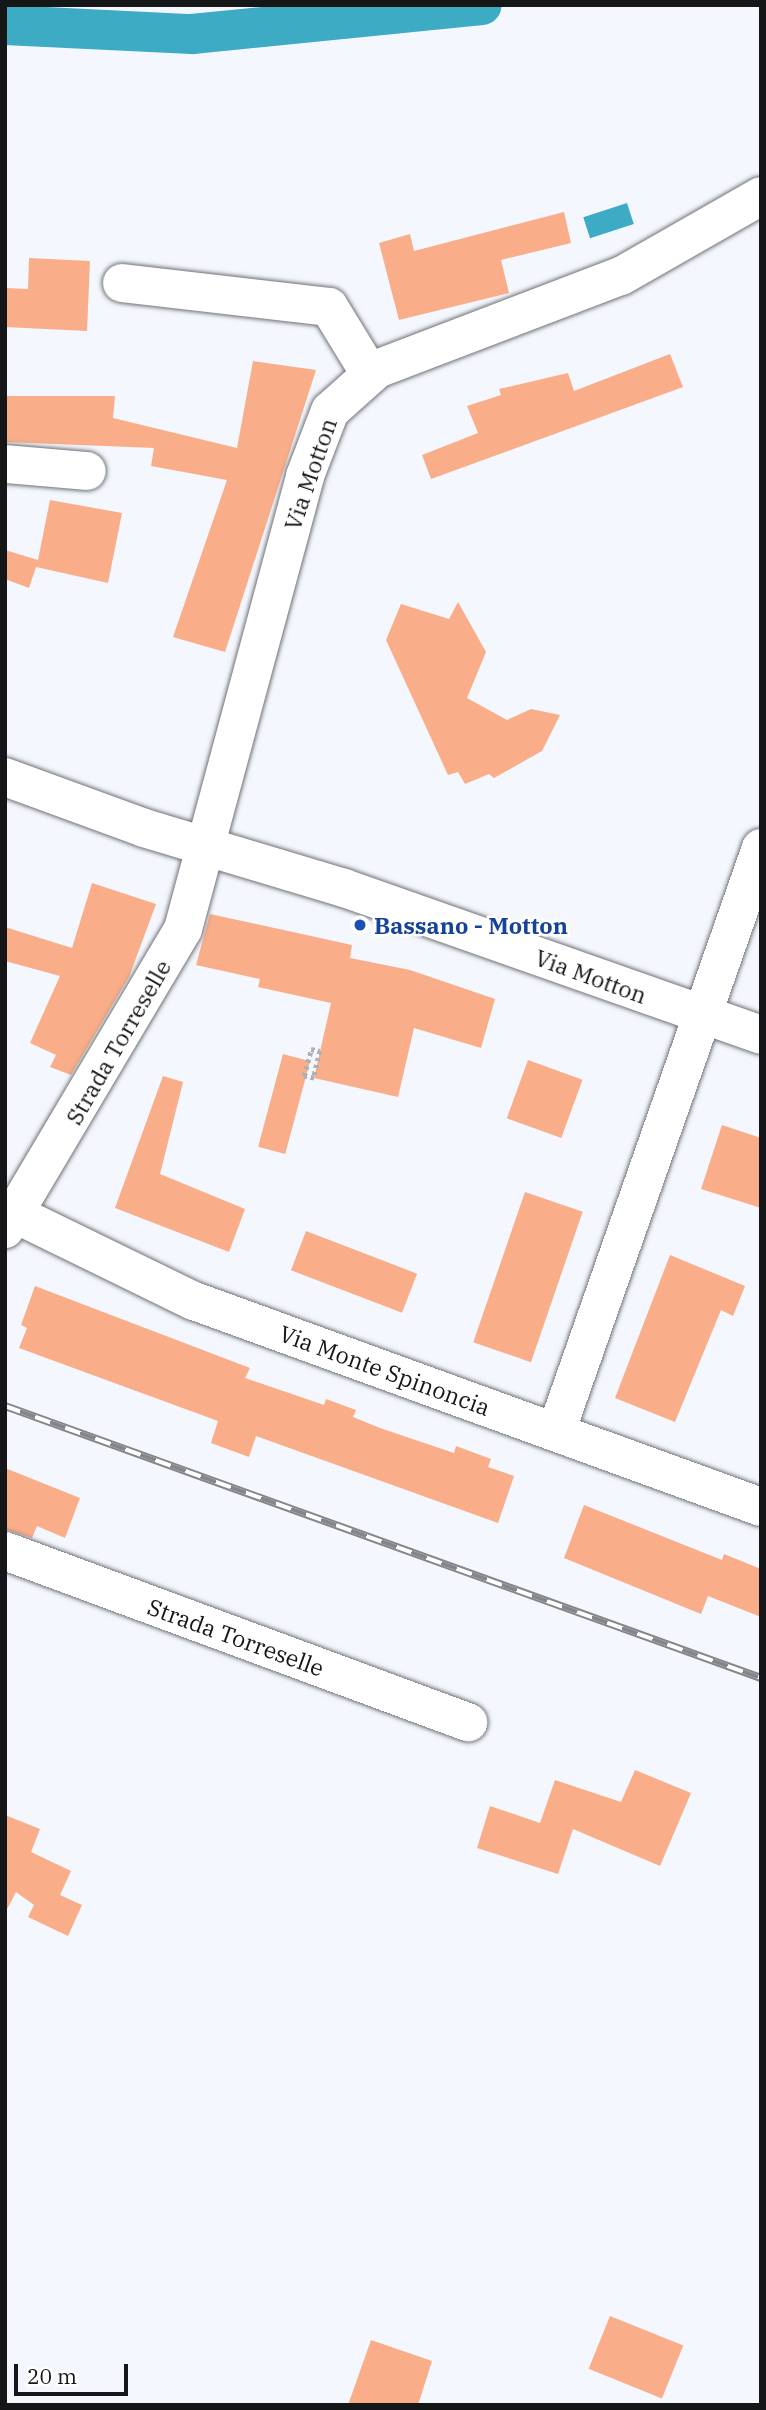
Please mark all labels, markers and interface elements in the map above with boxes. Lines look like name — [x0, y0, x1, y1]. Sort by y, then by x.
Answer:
street label: Via Motton — [278, 414, 342, 534]
place label: Bassano - Motton — [374, 911, 568, 939]
marker: Bassano - Motton — [352, 917, 368, 933]
street label: Via Motton — [531, 943, 651, 1009]
street label: Strada Torreselle — [60, 955, 176, 1129]
street label: Via Monte Spinoncia — [276, 1319, 494, 1421]
street label: Strada Torreselle — [144, 1592, 328, 1682]
scale bar — [18, 2350, 131, 2394]
text: 20 m — [27, 2362, 77, 2390]

